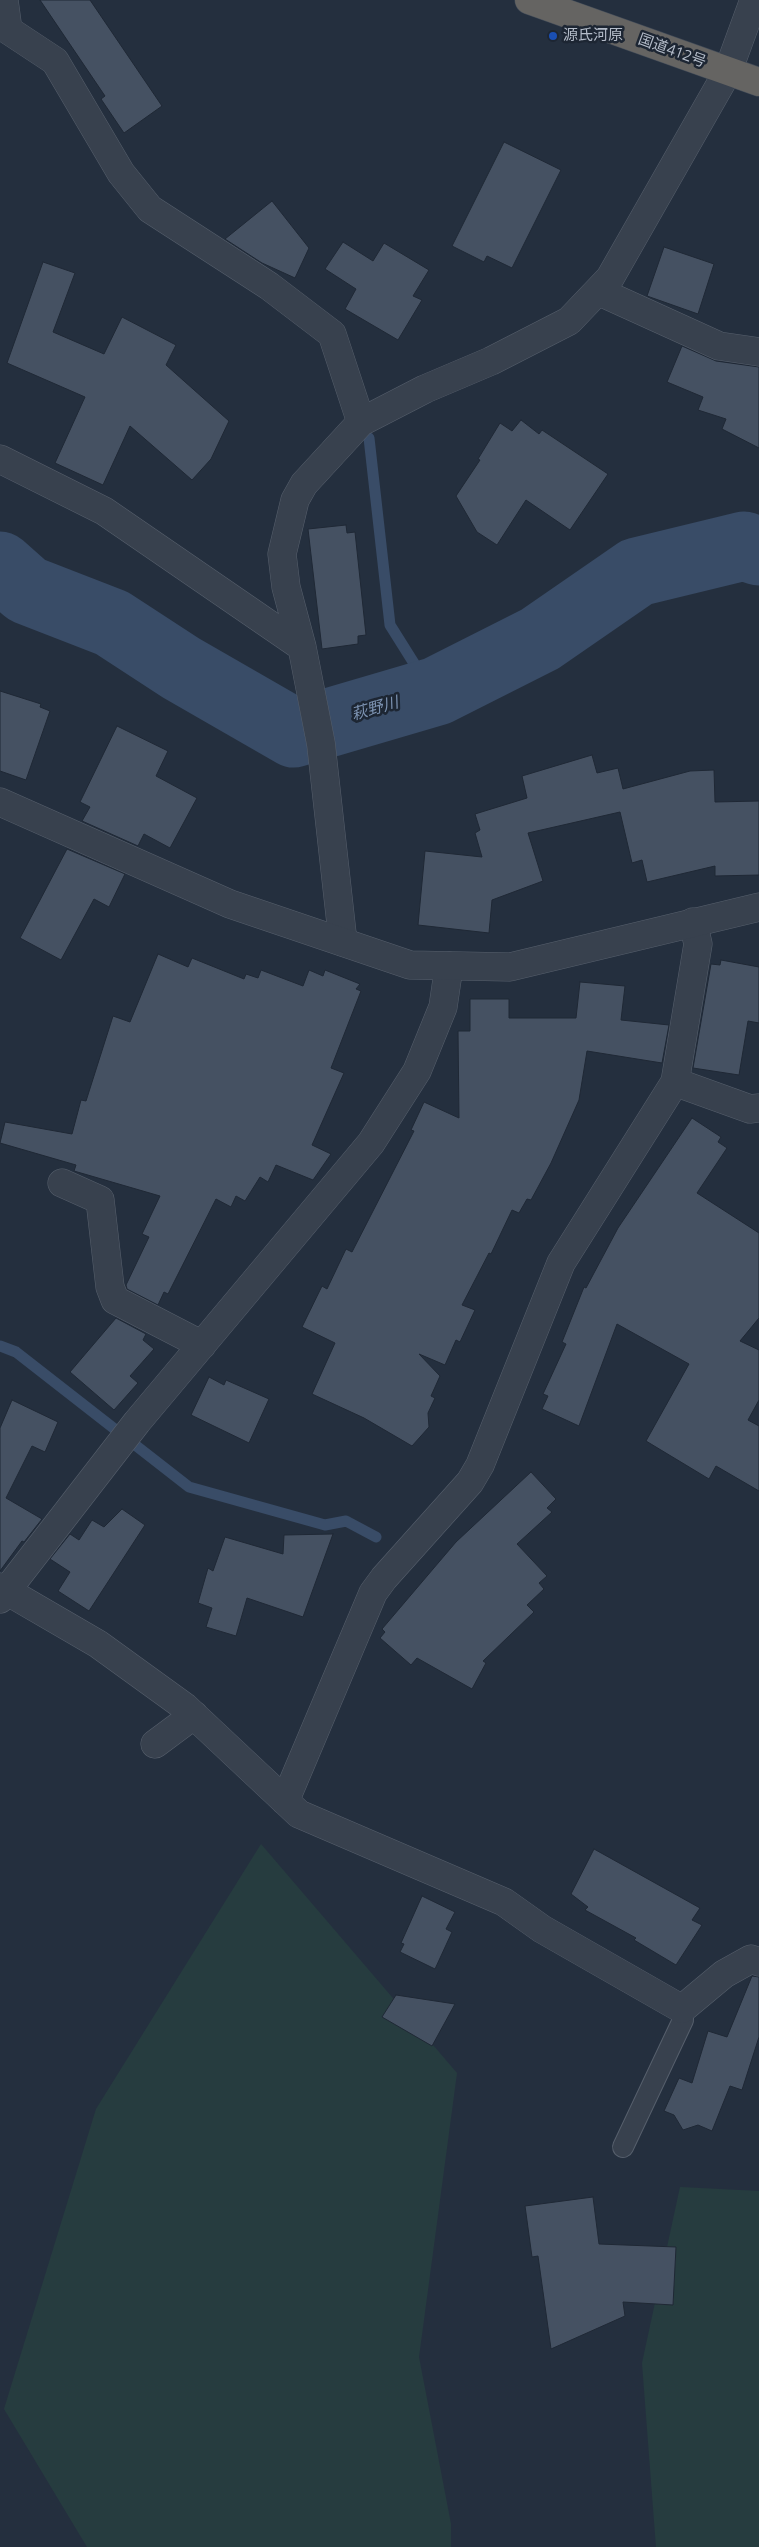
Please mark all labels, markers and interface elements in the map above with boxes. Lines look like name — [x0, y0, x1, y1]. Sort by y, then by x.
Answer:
place label: 源氏河原 — [563, 27, 623, 45]
marker: 源氏河原 — [547, 30, 559, 42]
street label: 国道412号 — [636, 30, 708, 72]
water label: 萩野川 — [349, 693, 401, 725]

